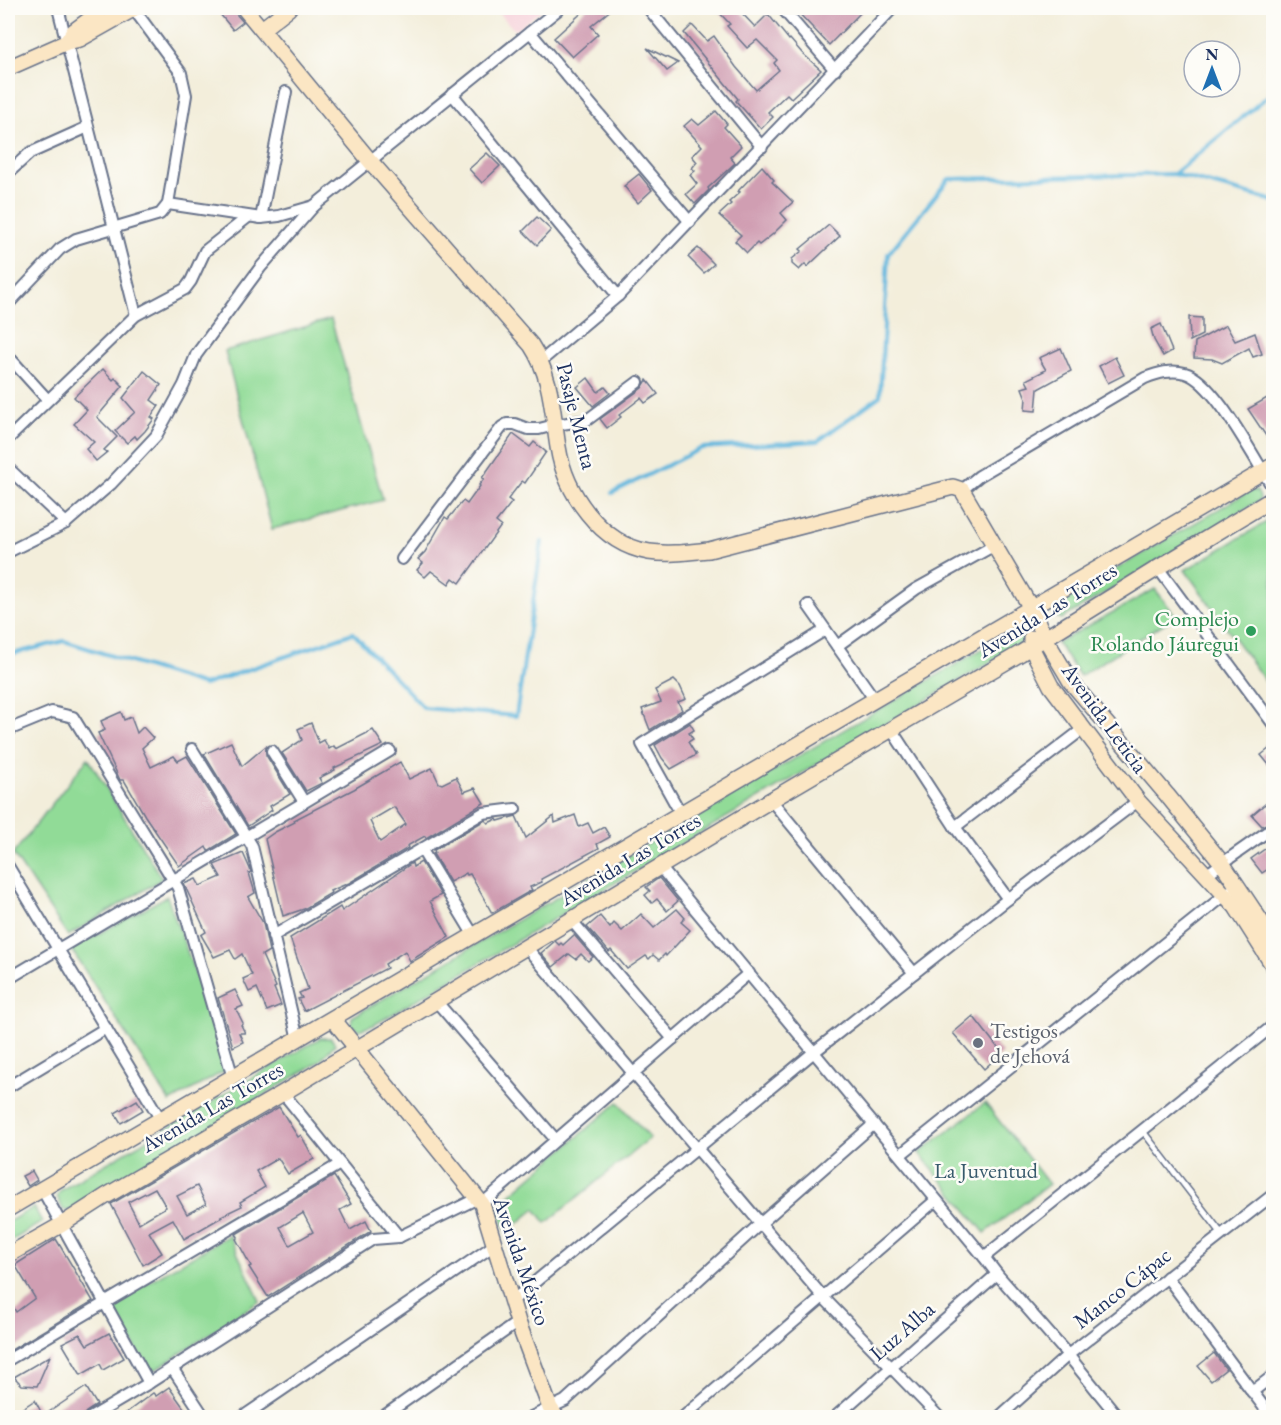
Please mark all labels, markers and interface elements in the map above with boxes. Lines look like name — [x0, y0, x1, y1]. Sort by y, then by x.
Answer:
north arrow — [1182, 39, 1242, 99]
text: N — [1206, 44, 1219, 65]
street label: Pasaje Menta — [550, 360, 604, 472]
street label: Avenida Las Torres — [971, 555, 1122, 665]
place label: Complejo Rolando Jáuregui — [1090, 604, 1239, 658]
marker: Complejo Rolando Jáuregui — [1244, 624, 1258, 638]
street label: Avenida Leticia — [1055, 656, 1155, 779]
street label: Avenida Las Torres — [553, 805, 706, 913]
place label: Testigos de Jehová — [990, 1016, 1070, 1070]
marker: Testigos de Jehová — [971, 1036, 985, 1050]
street label: Avenida Las Torres — [135, 1055, 288, 1160]
park label: La Juventud — [934, 1156, 1039, 1185]
street label: Avenida México — [486, 1192, 558, 1329]
street label: Manco Cápac — [1067, 1241, 1177, 1335]
street label: Luz Alba — [863, 1295, 941, 1367]

